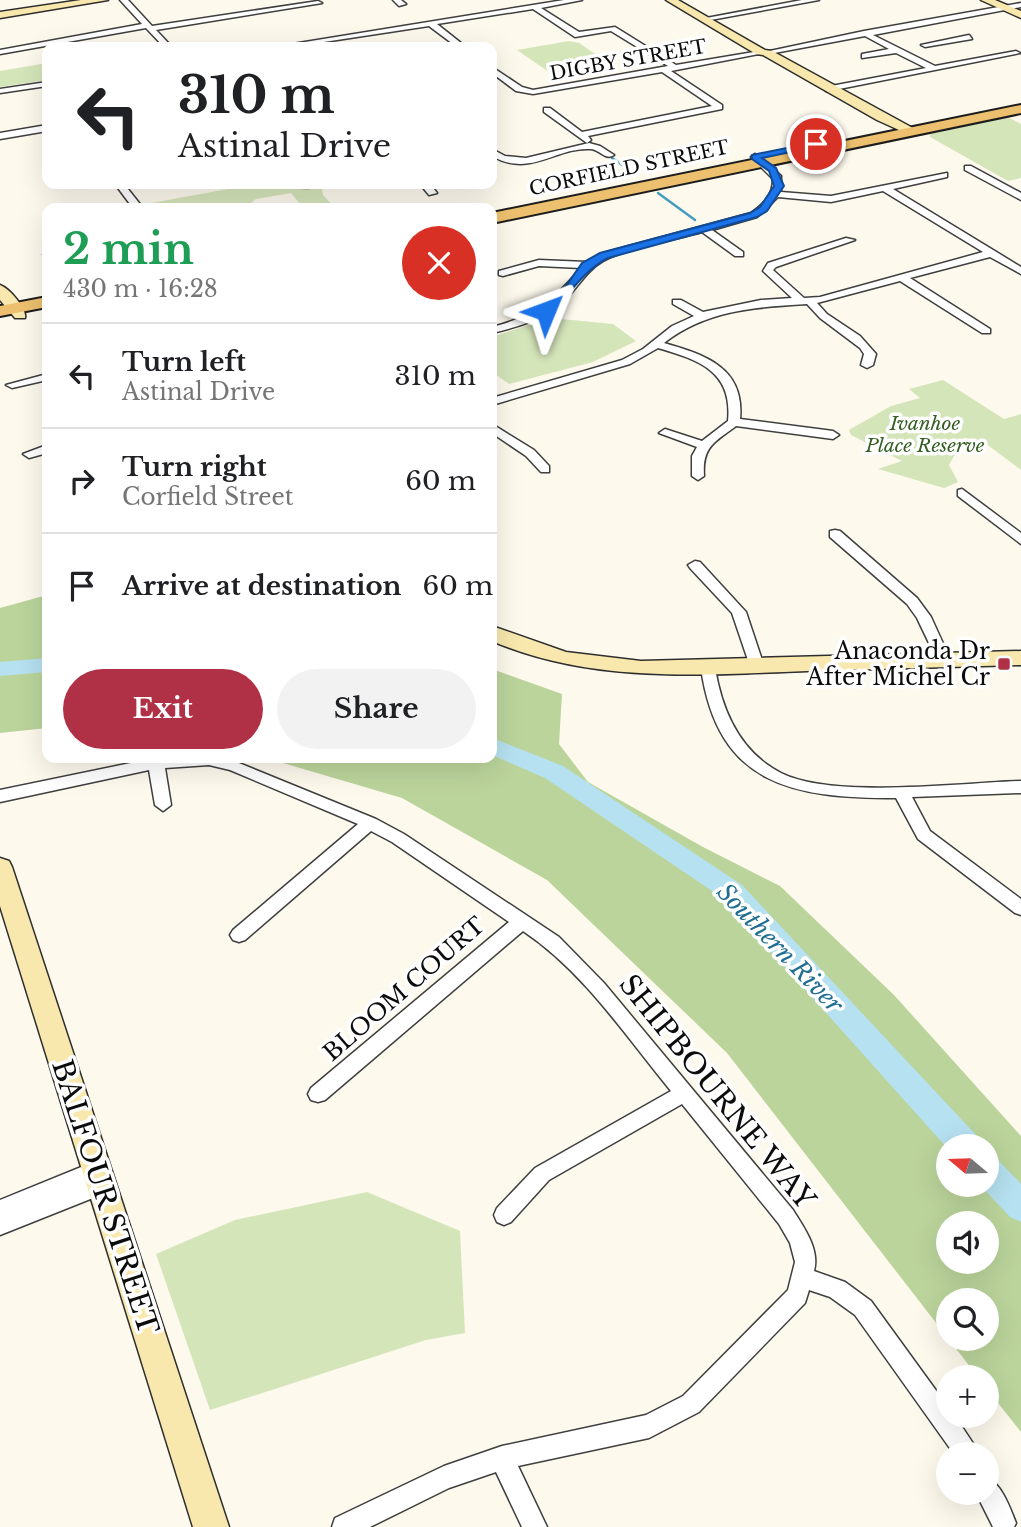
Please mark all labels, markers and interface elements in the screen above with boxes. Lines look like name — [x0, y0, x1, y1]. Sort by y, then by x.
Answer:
street label: DIGBY STREET — [548, 35, 708, 85]
text: 310 m — [178, 65, 335, 126]
icon: left — [63, 70, 154, 161]
pin — [786, 114, 846, 174]
icon: arrive — [797, 125, 835, 163]
text: Astinal Drive — [178, 126, 391, 166]
street label: CORFIELD STREET — [527, 136, 731, 200]
text: 2 min — [63, 223, 194, 275]
button: close — [402, 226, 476, 300]
position arrow — [509, 274, 583, 348]
text: 430 m · 16:28 — [63, 275, 218, 303]
text: Turn left — [122, 346, 246, 378]
icon: left — [63, 357, 101, 395]
text: 310 m — [394, 360, 476, 392]
text: Astinal Drive — [122, 378, 275, 406]
park label: Ivanhoe Place Reserve — [864, 412, 985, 457]
text: Turn right — [122, 451, 267, 483]
icon: right — [63, 462, 101, 500]
text: 60 m — [405, 465, 476, 497]
text: Corfield Street — [122, 483, 293, 511]
icon: arrive — [63, 567, 101, 605]
text: Arrive at destination — [122, 570, 402, 602]
text: 60 m — [423, 570, 493, 602]
place label: Anaconda Dr After Michel Cr — [805, 637, 990, 691]
marker: Anaconda Dr After Michel Cr — [996, 656, 1012, 672]
button: Exit — [63, 669, 263, 749]
button: Share — [277, 669, 476, 749]
water label: Southern River — [711, 877, 850, 1019]
street label: BLOOM COURT — [318, 911, 491, 1067]
street label: SHIPBOURNE WAY — [611, 967, 823, 1217]
street label: BALFOUR STREET — [44, 1055, 166, 1339]
north arrow — [936, 1134, 999, 1197]
map controls — [936, 1134, 999, 1505]
button: sound — [936, 1211, 999, 1274]
button: search — [936, 1288, 999, 1351]
button: + — [936, 1365, 999, 1428]
button: − — [936, 1442, 999, 1505]

